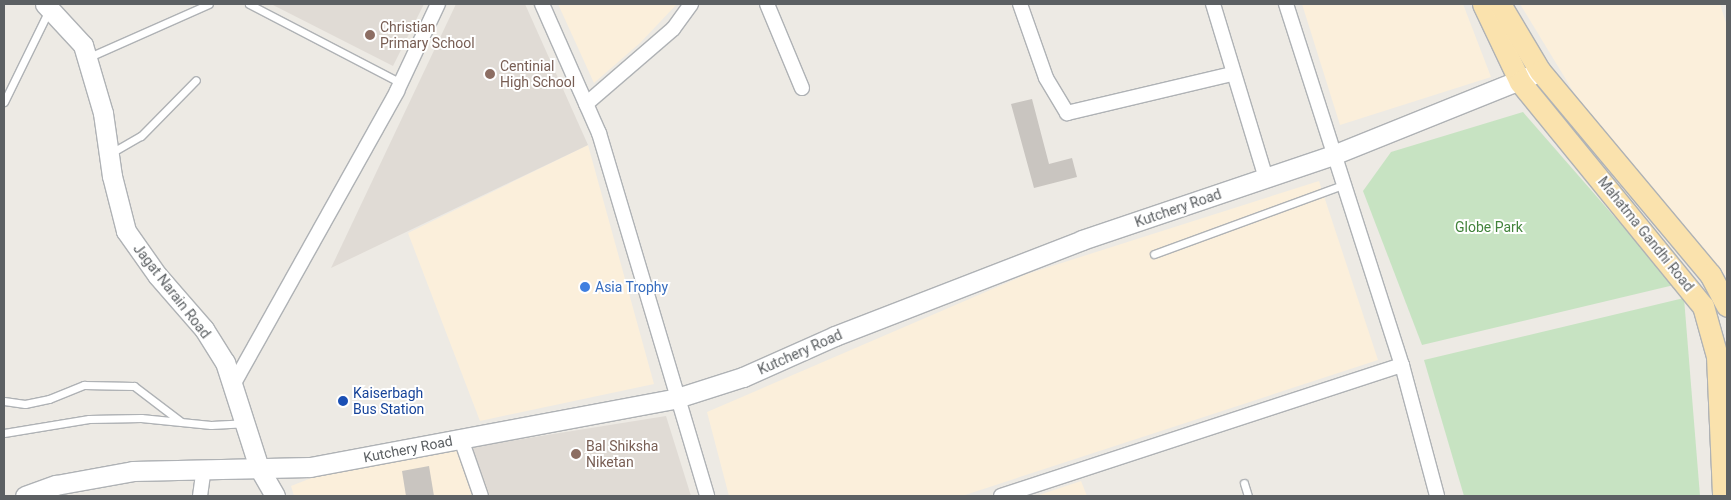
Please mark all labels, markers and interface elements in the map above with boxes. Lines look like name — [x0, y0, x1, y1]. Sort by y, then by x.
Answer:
place label: Christian Primary School — [380, 19, 475, 52]
marker: Christian Primary School — [364, 29, 376, 41]
place label: Centinial High School — [500, 58, 575, 90]
marker: Centinial High School — [484, 68, 496, 80]
street label: Mahatma Gandhi Road — [1595, 173, 1697, 295]
street label: Kutchery Road — [1132, 185, 1224, 231]
park label: Globe Park — [1455, 219, 1523, 235]
street label: Jagat Narain Road — [130, 240, 214, 342]
place label: Asia Trophy — [595, 279, 668, 295]
marker: Asia Trophy — [579, 281, 591, 293]
street label: Kutchery Road — [755, 326, 845, 378]
place label: Kaiserbagh Bus Station — [353, 385, 424, 418]
marker: Kaiserbagh Bus Station — [337, 395, 349, 407]
street label: Kutchery Road — [362, 432, 454, 466]
place label: Bal Shiksha Niketan — [586, 438, 658, 471]
marker: Bal Shiksha Niketan — [570, 448, 582, 460]

